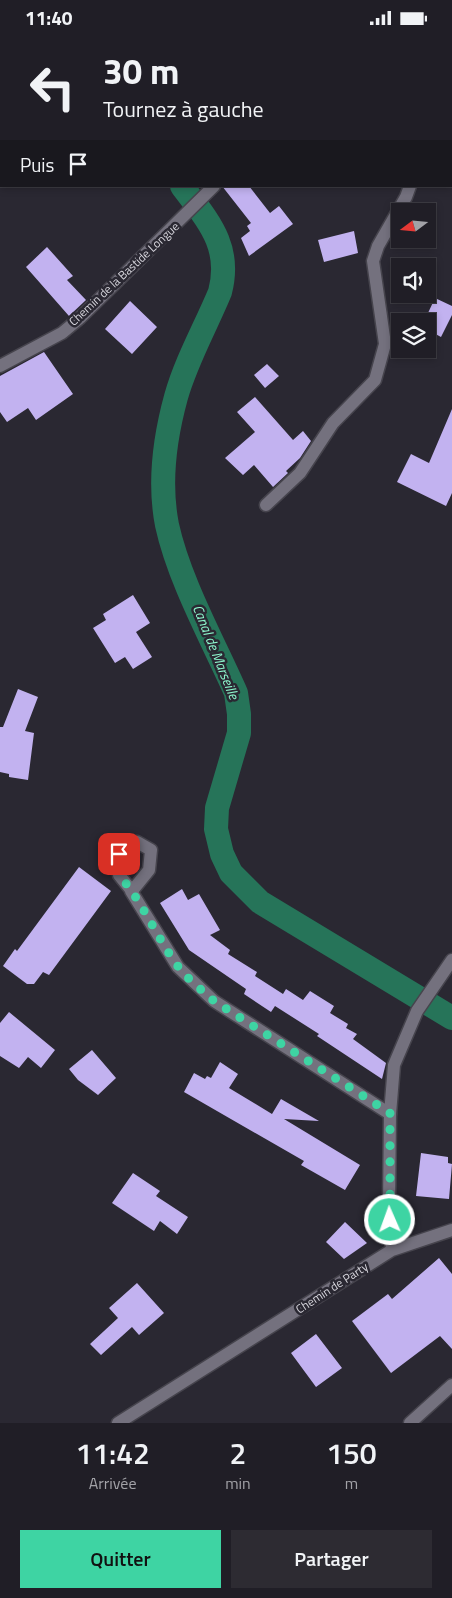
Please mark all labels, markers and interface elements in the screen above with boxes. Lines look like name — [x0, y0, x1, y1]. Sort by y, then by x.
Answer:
text: 11:40 — [25, 3, 72, 32]
text: 30 m — [103, 44, 179, 98]
icon: left — [20, 55, 85, 120]
text: Tournez à gauche — [103, 92, 264, 126]
text: Puis — [20, 150, 54, 179]
icon: arrive — [64, 150, 92, 178]
north arrow — [391, 203, 436, 247]
map controls — [391, 203, 436, 358]
street label: Chemin de la Bastide Longue — [64, 217, 183, 330]
button: sound — [391, 258, 436, 303]
button: layers — [391, 313, 436, 358]
water label: Canal de Marseille — [188, 601, 246, 704]
pin — [98, 833, 140, 875]
icon: arrive — [105, 840, 133, 868]
position arrow — [363, 1193, 415, 1245]
street label: Chemin de Party — [292, 1257, 372, 1318]
text: 11:42 — [75, 1430, 150, 1476]
text: 2 — [230, 1430, 246, 1476]
text: 150 — [326, 1430, 377, 1476]
text: Arrivée — [89, 1471, 137, 1495]
text: min — [225, 1471, 251, 1495]
text: m — [345, 1471, 358, 1495]
button: Quitter — [20, 1530, 221, 1588]
button: Partager — [231, 1530, 432, 1588]

